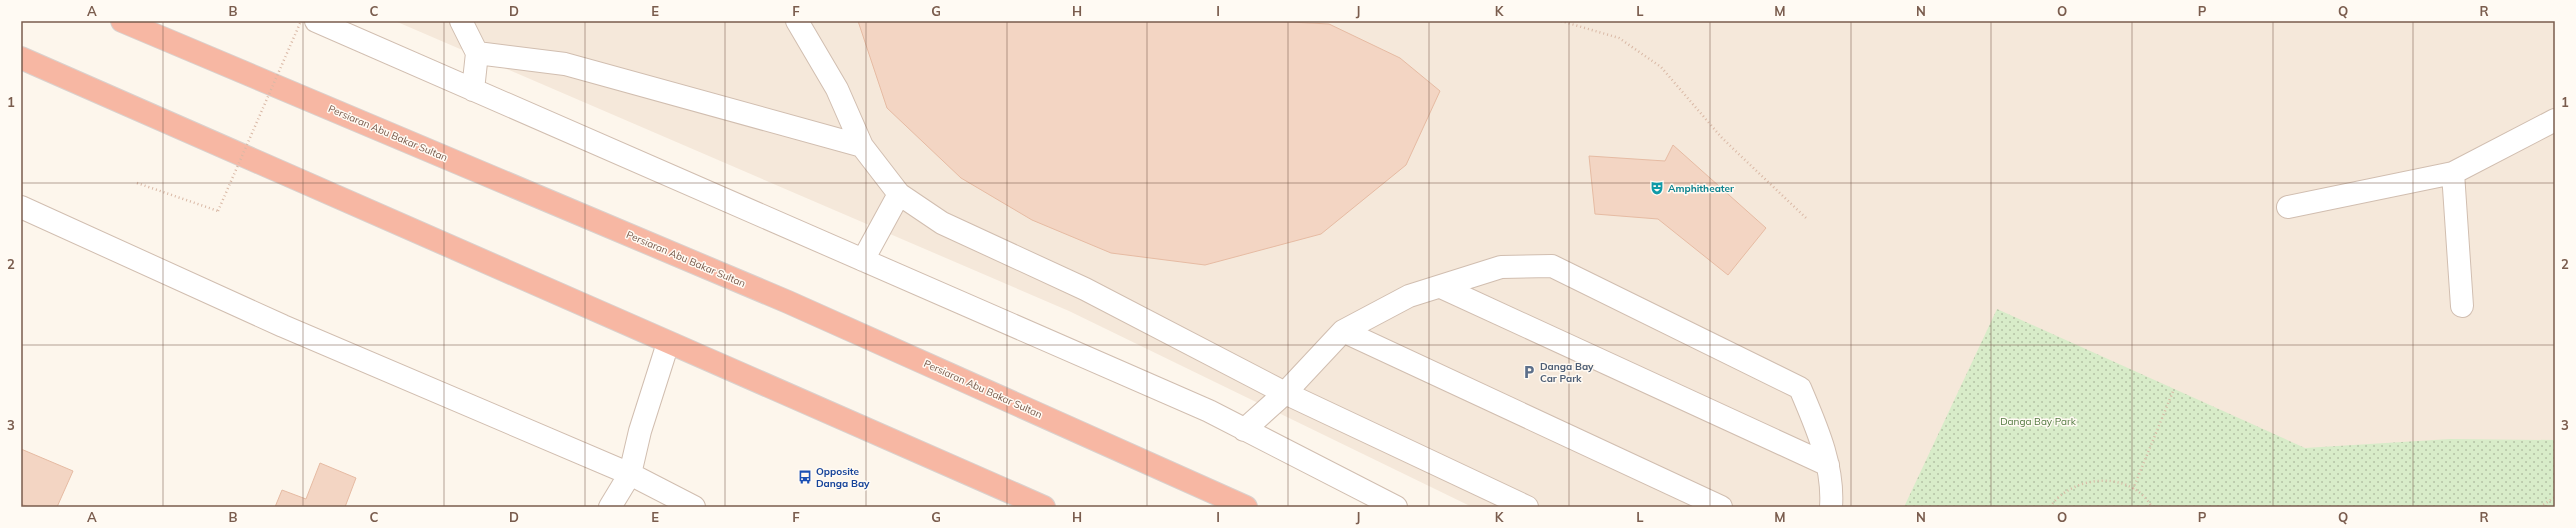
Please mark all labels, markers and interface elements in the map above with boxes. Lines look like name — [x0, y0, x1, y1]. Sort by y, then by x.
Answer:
text: A — [87, 3, 97, 19]
text: B — [229, 3, 238, 19]
text: C — [370, 3, 379, 19]
text: D — [509, 3, 519, 19]
text: E — [651, 3, 659, 19]
text: F — [792, 3, 800, 19]
text: G — [931, 3, 941, 19]
text: H — [1072, 3, 1082, 19]
text: I — [1216, 3, 1220, 19]
text: J — [1356, 3, 1360, 19]
text: K — [1495, 3, 1505, 19]
text: L — [1636, 3, 1644, 19]
text: M — [1774, 3, 1786, 19]
text: N — [1916, 3, 1926, 19]
text: O — [2057, 3, 2067, 19]
text: P — [2198, 3, 2207, 19]
text: Q — [2338, 3, 2348, 19]
text: R — [2479, 3, 2489, 19]
text: 1 — [7, 94, 15, 110]
text: 1 — [2561, 94, 2569, 110]
street label: Persiaran Abu Bakar Sultan — [326, 102, 450, 164]
theatre icon: Amphitheater — [1649, 180, 1665, 196]
place label: Amphitheater — [1668, 182, 1734, 195]
street label: Persiaran Abu Bakar Sultan — [624, 228, 748, 290]
text: 2 — [7, 256, 15, 272]
text: 2 — [2561, 256, 2569, 272]
street label: Persiaran Abu Bakar Sultan — [922, 357, 1044, 421]
place label: Danga Bay Car Park — [1540, 360, 1594, 385]
parking icon: Danga Bay Car Park — [1521, 364, 1537, 380]
park label: Danga Bay Park — [2000, 415, 2077, 428]
text: 3 — [7, 417, 15, 433]
text: 3 — [2561, 417, 2569, 433]
place label: Opposite Danga Bay — [816, 465, 870, 490]
bus stop icon: Opposite Danga Bay — [797, 469, 813, 485]
text: A — [87, 509, 97, 525]
text: B — [229, 509, 238, 525]
text: C — [370, 509, 379, 525]
text: D — [509, 509, 519, 525]
text: E — [651, 509, 659, 525]
text: F — [792, 509, 800, 525]
text: G — [931, 509, 941, 525]
text: H — [1072, 509, 1082, 525]
text: I — [1216, 509, 1220, 525]
text: J — [1356, 509, 1360, 525]
text: K — [1495, 509, 1505, 525]
text: L — [1636, 509, 1644, 525]
text: M — [1774, 509, 1786, 525]
text: N — [1916, 509, 1926, 525]
text: O — [2057, 509, 2067, 525]
text: P — [2198, 509, 2207, 525]
text: Q — [2338, 509, 2348, 525]
text: R — [2479, 509, 2489, 525]

